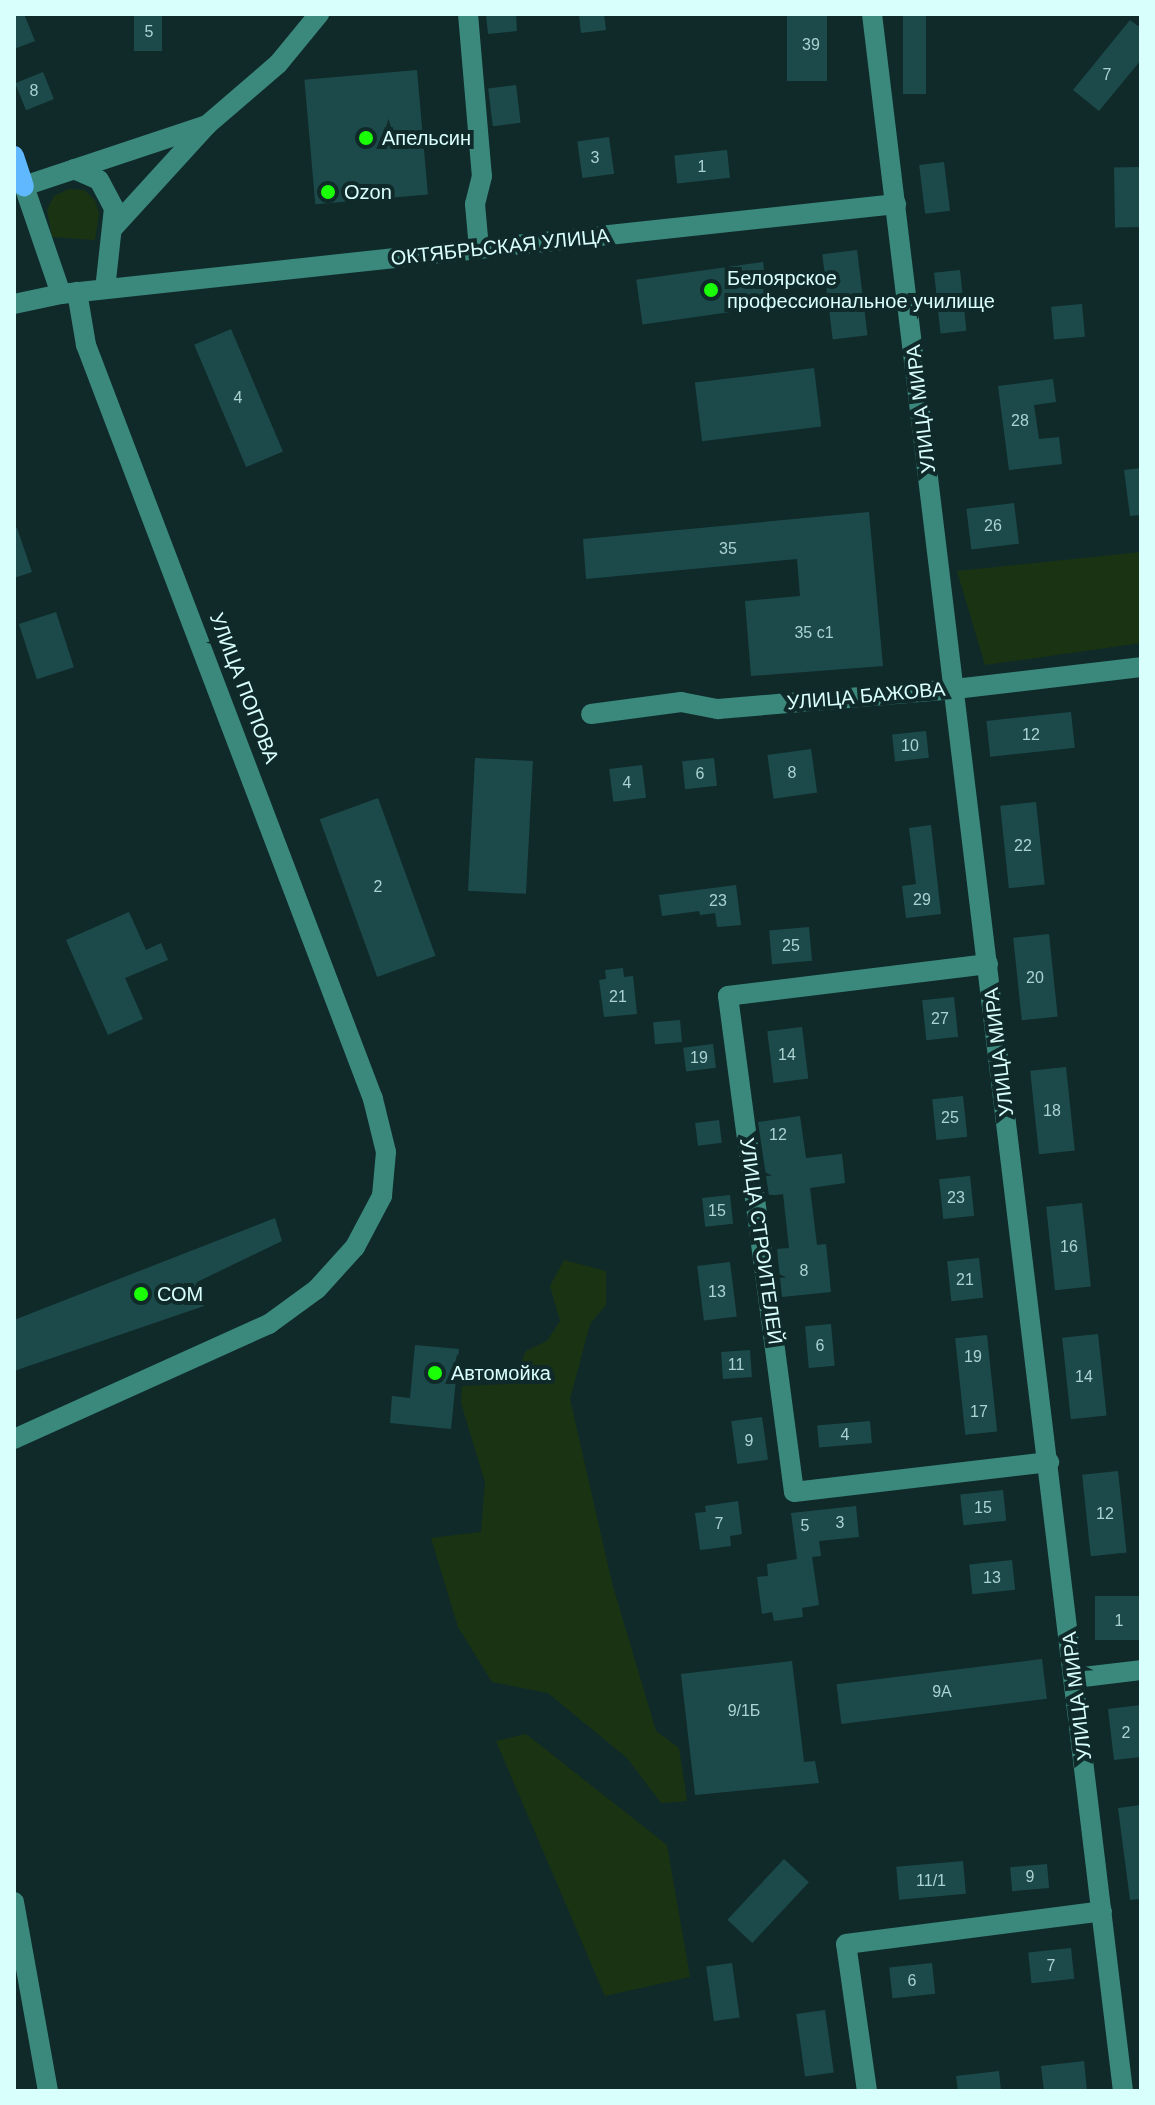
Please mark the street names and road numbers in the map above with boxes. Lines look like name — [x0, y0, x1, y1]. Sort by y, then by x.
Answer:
street label: ОКТЯБРЬСКАЯ УЛИЦА — [390, 224, 610, 270]
street label: УЛИЦА МИРА — [901, 343, 941, 475]
street label: УЛИЦА ПОПОВА — [204, 609, 284, 767]
street label: УЛИЦА БАЖОВА — [786, 677, 946, 715]
street label: УЛИЦА МИРА — [979, 986, 1019, 1118]
street label: УЛИЦА СТРОИТЕЛЕЙ — [735, 1136, 787, 1346]
street label: УЛИЦА МИРА — [1057, 1630, 1097, 1762]

